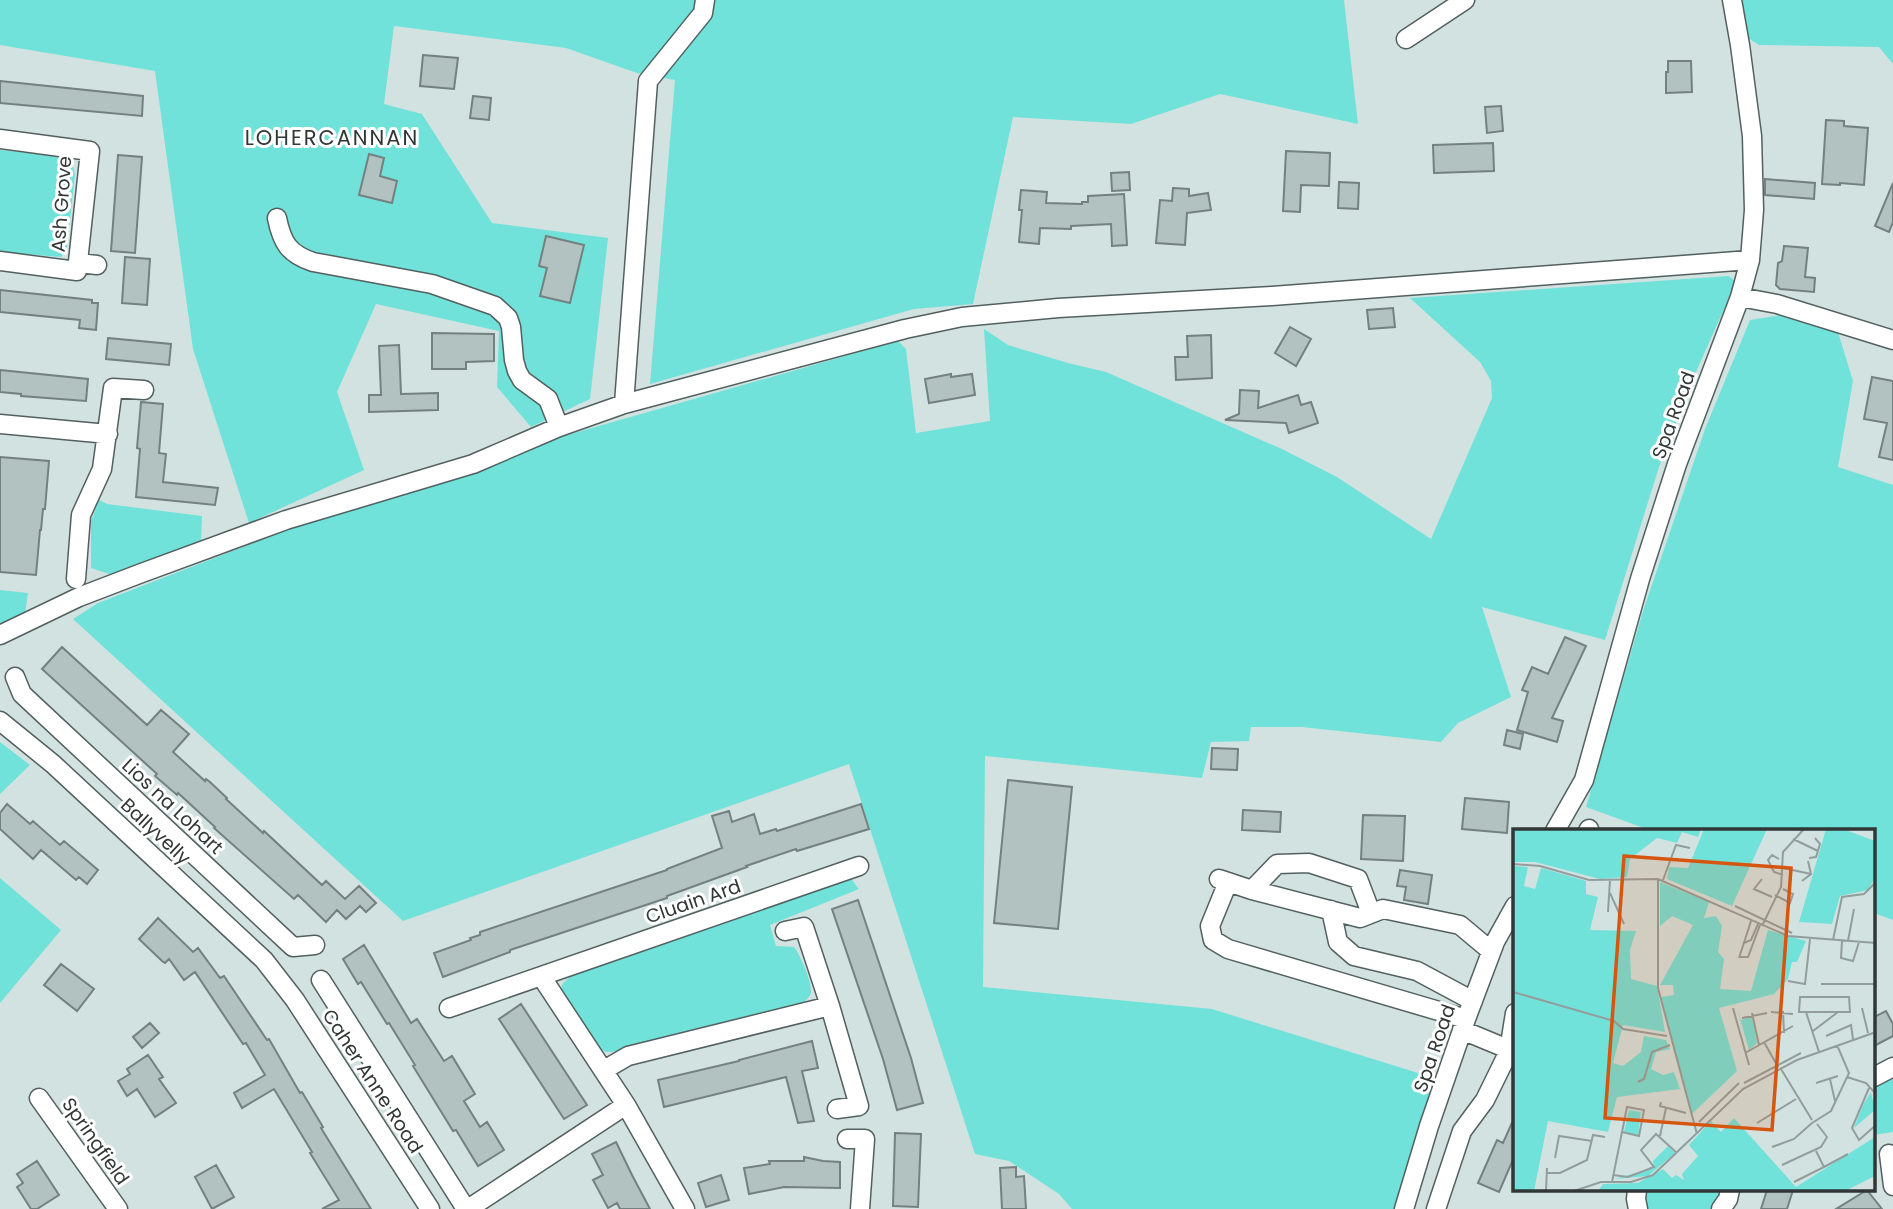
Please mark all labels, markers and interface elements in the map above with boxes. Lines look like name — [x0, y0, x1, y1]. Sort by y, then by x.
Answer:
district label: LOHERCANNAN — [245, 123, 419, 152]
street label: Ash Grove — [45, 155, 78, 253]
street label: Spa Road — [1645, 368, 1702, 463]
street label: Lios na Lohart — [116, 752, 229, 860]
street label: Ballyvelly — [115, 792, 197, 871]
inset map — [1513, 829, 1876, 1192]
street label: Cluain Ard — [642, 873, 744, 930]
street label: Spa Road — [1407, 1001, 1462, 1096]
street label: Caher Anne Road — [316, 1004, 429, 1159]
street label: Springfield — [56, 1092, 136, 1190]

